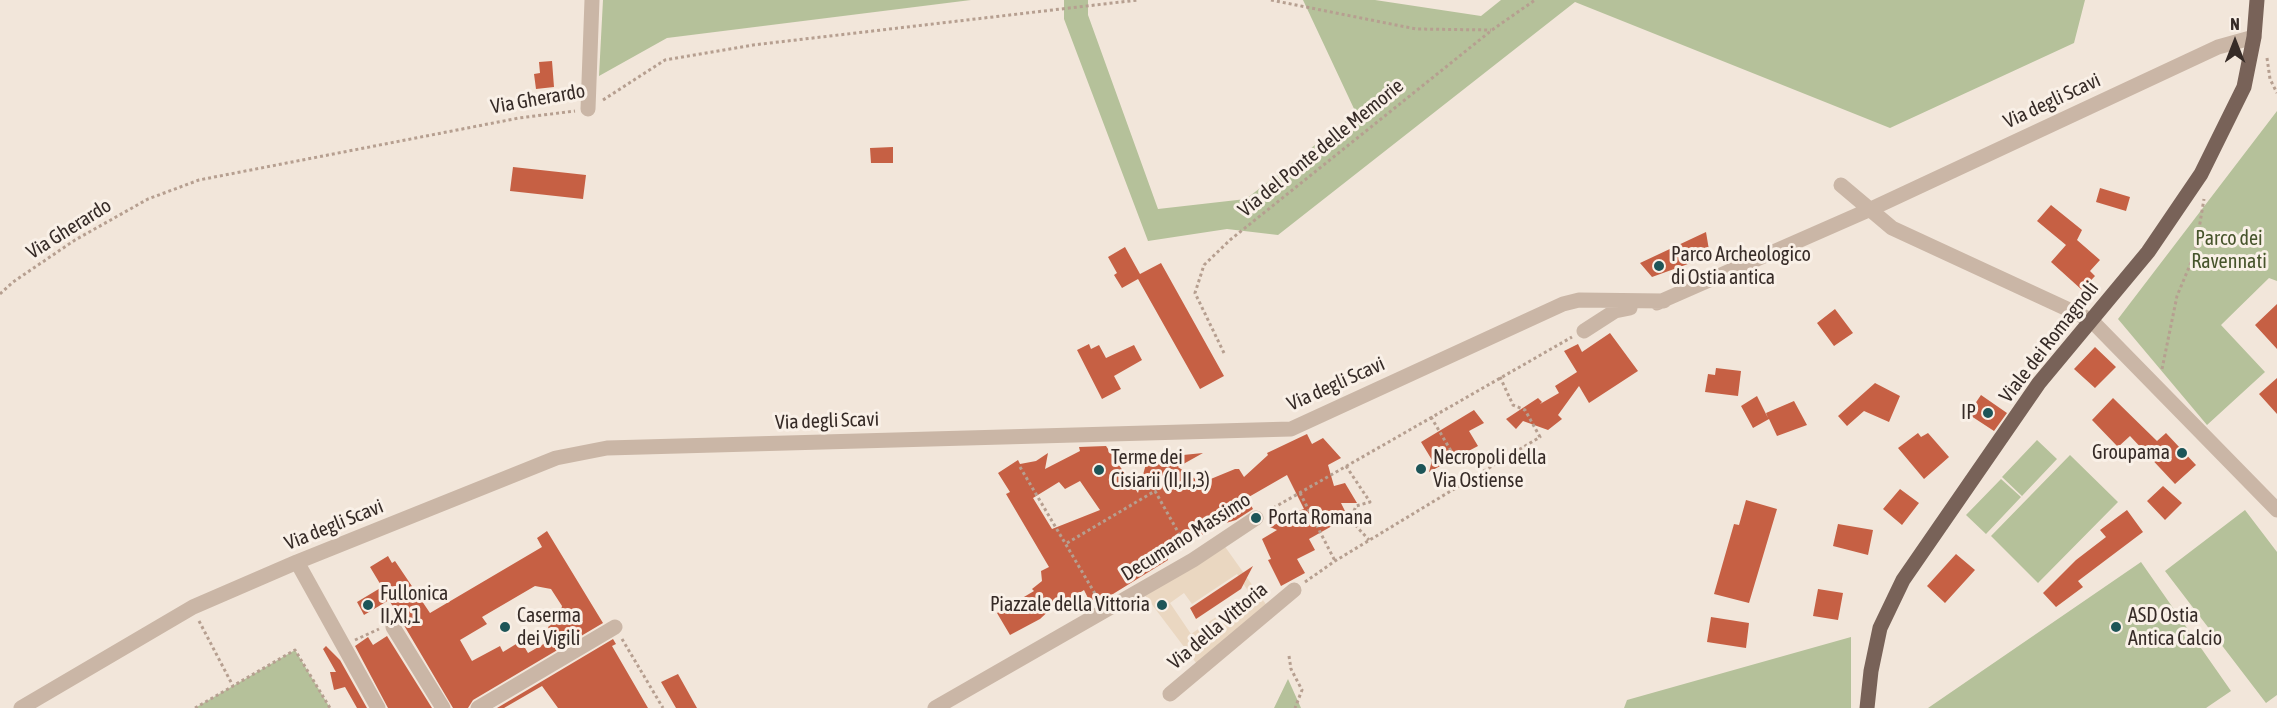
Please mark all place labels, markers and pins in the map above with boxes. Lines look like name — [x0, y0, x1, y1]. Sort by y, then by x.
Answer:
place label: Parco Archeologico di Ostia antica — [1671, 243, 1811, 290]
marker: Parco Archeologico di Ostia antica — [1652, 259, 1666, 273]
place label: IP — [1961, 401, 1976, 425]
marker: IP — [1981, 406, 1995, 420]
place label: Groupama — [2092, 441, 2170, 465]
place label: Terme dei Cisiarii (II,II,3) — [1111, 446, 1210, 493]
place label: Necropoli della Via Ostiense — [1433, 446, 1546, 493]
marker: Groupama — [2175, 446, 2189, 460]
marker: Necropoli della Via Ostiense — [1414, 462, 1428, 476]
marker: Terme dei Cisiarii (II,II,3) — [1092, 463, 1106, 477]
place label: Porta Romana — [1268, 506, 1373, 530]
marker: Porta Romana — [1249, 511, 1263, 525]
place label: Fullonica II,XI,1 — [380, 582, 448, 629]
place label: Piazzale della Vittoria — [990, 593, 1150, 617]
marker: Fullonica II,XI,1 — [361, 598, 375, 612]
marker: Piazzale della Vittoria — [1155, 598, 1169, 612]
place label: Caserma dei Vigili — [517, 604, 581, 651]
place label: ASD Ostia Antica Calcio — [2128, 604, 2222, 651]
marker: Caserma dei Vigili — [498, 620, 512, 634]
marker: ASD Ostia Antica Calcio — [2109, 620, 2123, 634]

